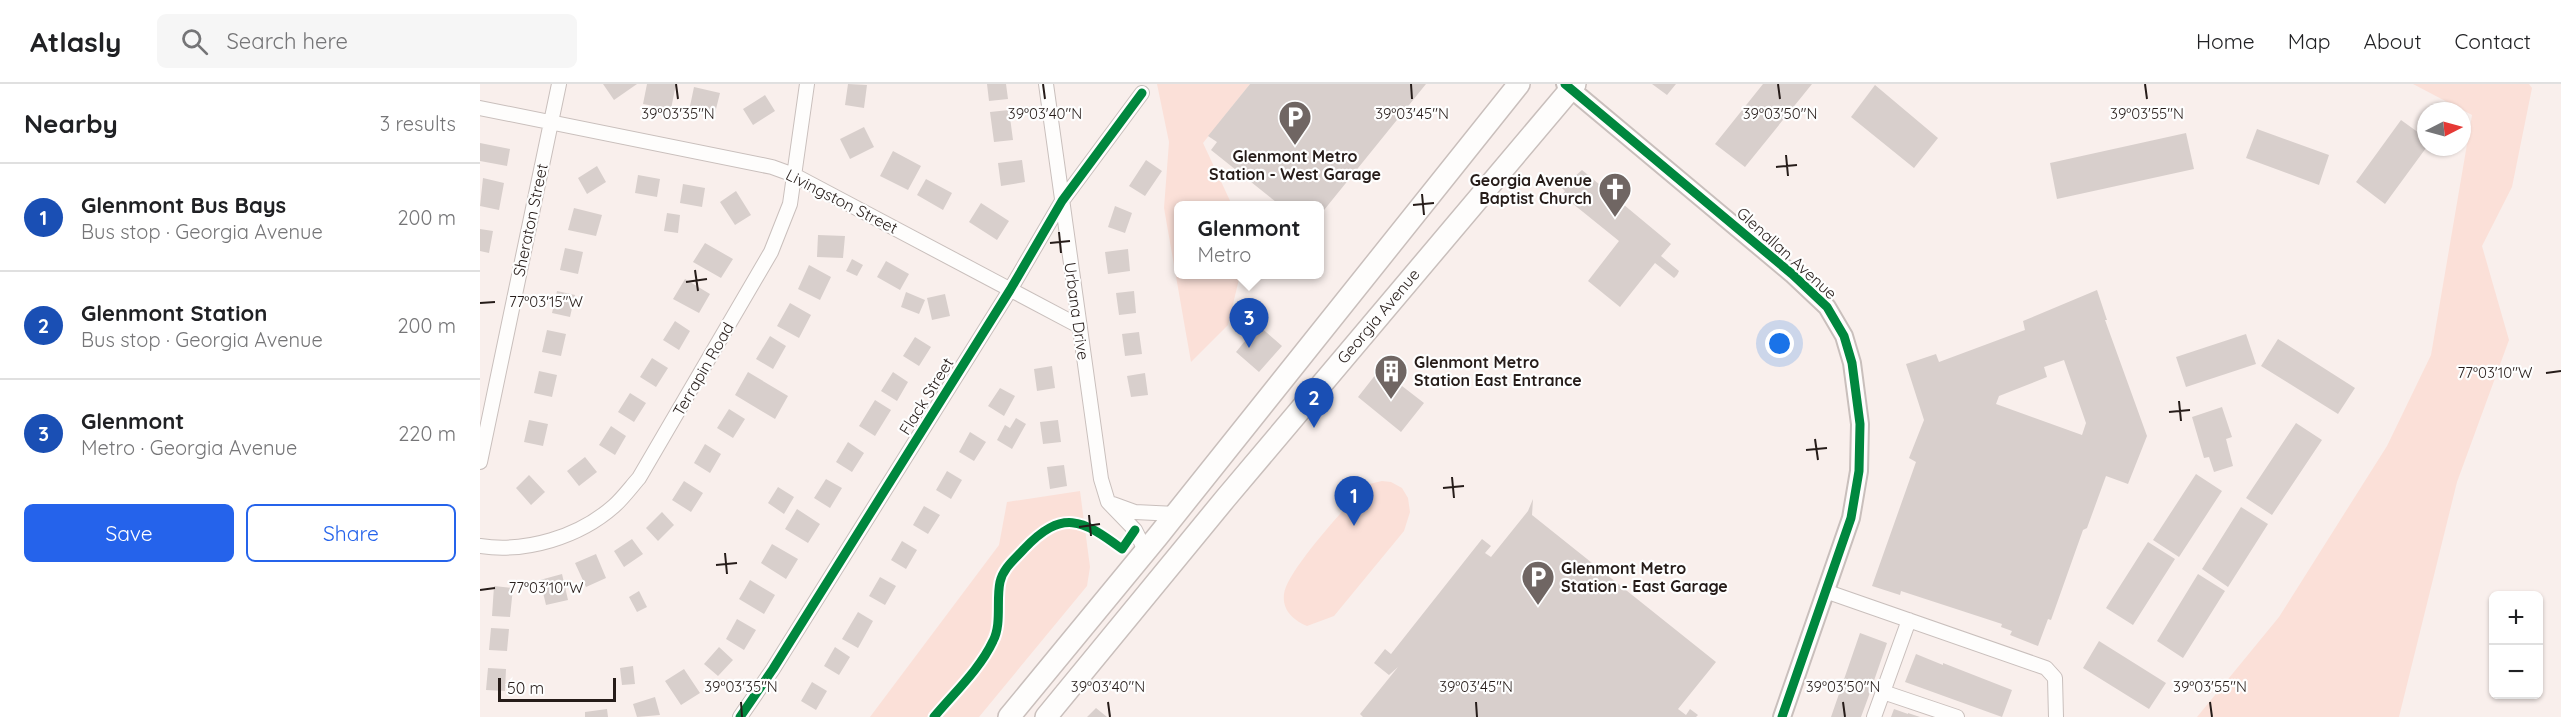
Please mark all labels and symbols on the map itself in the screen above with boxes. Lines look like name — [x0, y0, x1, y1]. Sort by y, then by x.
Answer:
parking icon: Glenmont Metro Station - West Garage — [1277, 99, 1313, 146]
north arrow — [2417, 102, 2471, 156]
text: 39°03'35"N — [641, 104, 715, 123]
text: 39°03'40"N — [1008, 104, 1082, 123]
text: 39°03'45"N — [1375, 104, 1449, 123]
text: 39°03'50"N — [1743, 104, 1817, 123]
text: 39°03'55"N — [2110, 104, 2184, 123]
place label: Glenmont Metro Station - West Garage — [1209, 146, 1381, 184]
street label: Sheraton Street — [508, 162, 552, 278]
street label: Livingston Street — [783, 164, 901, 238]
place label: Georgia Avenue Baptist Church — [1470, 170, 1592, 208]
church icon: Georgia Avenue Baptist Church — [1597, 171, 1633, 218]
street label: Glenallan Avenue — [1733, 203, 1841, 303]
street label: Urbana Drive — [1060, 261, 1094, 361]
street label: Georgia Avenue — [1332, 264, 1424, 368]
text: 77°03'15"W — [509, 292, 584, 311]
pin: 3 — [1230, 298, 1268, 348]
street label: Terrapin Road — [668, 319, 738, 419]
your location — [1765, 329, 1794, 358]
place label: Glenmont Metro Station East Entrance — [1414, 352, 1582, 390]
building icon: Glenmont Metro Station East Entrance — [1373, 353, 1409, 400]
street label: Flack Street — [894, 354, 958, 438]
text: 77°03'10"W — [2458, 363, 2533, 382]
pin: 2 — [1294, 378, 1334, 428]
pin: 1 — [1334, 476, 1374, 526]
place label: Glenmont Metro Station - East Garage — [1561, 558, 1728, 596]
parking icon: Glenmont Metro Station - East Garage — [1520, 559, 1556, 606]
text: 77°03'10"W — [509, 578, 584, 597]
scale bar — [498, 675, 616, 702]
text: 39°03'35"N — [704, 677, 778, 696]
text: 39°03'40"N — [1071, 677, 1145, 696]
text: 39°03'45"N — [1439, 677, 1513, 696]
text: 39°03'50"N — [1806, 677, 1880, 696]
text: 39°03'55"N — [2173, 677, 2247, 696]

